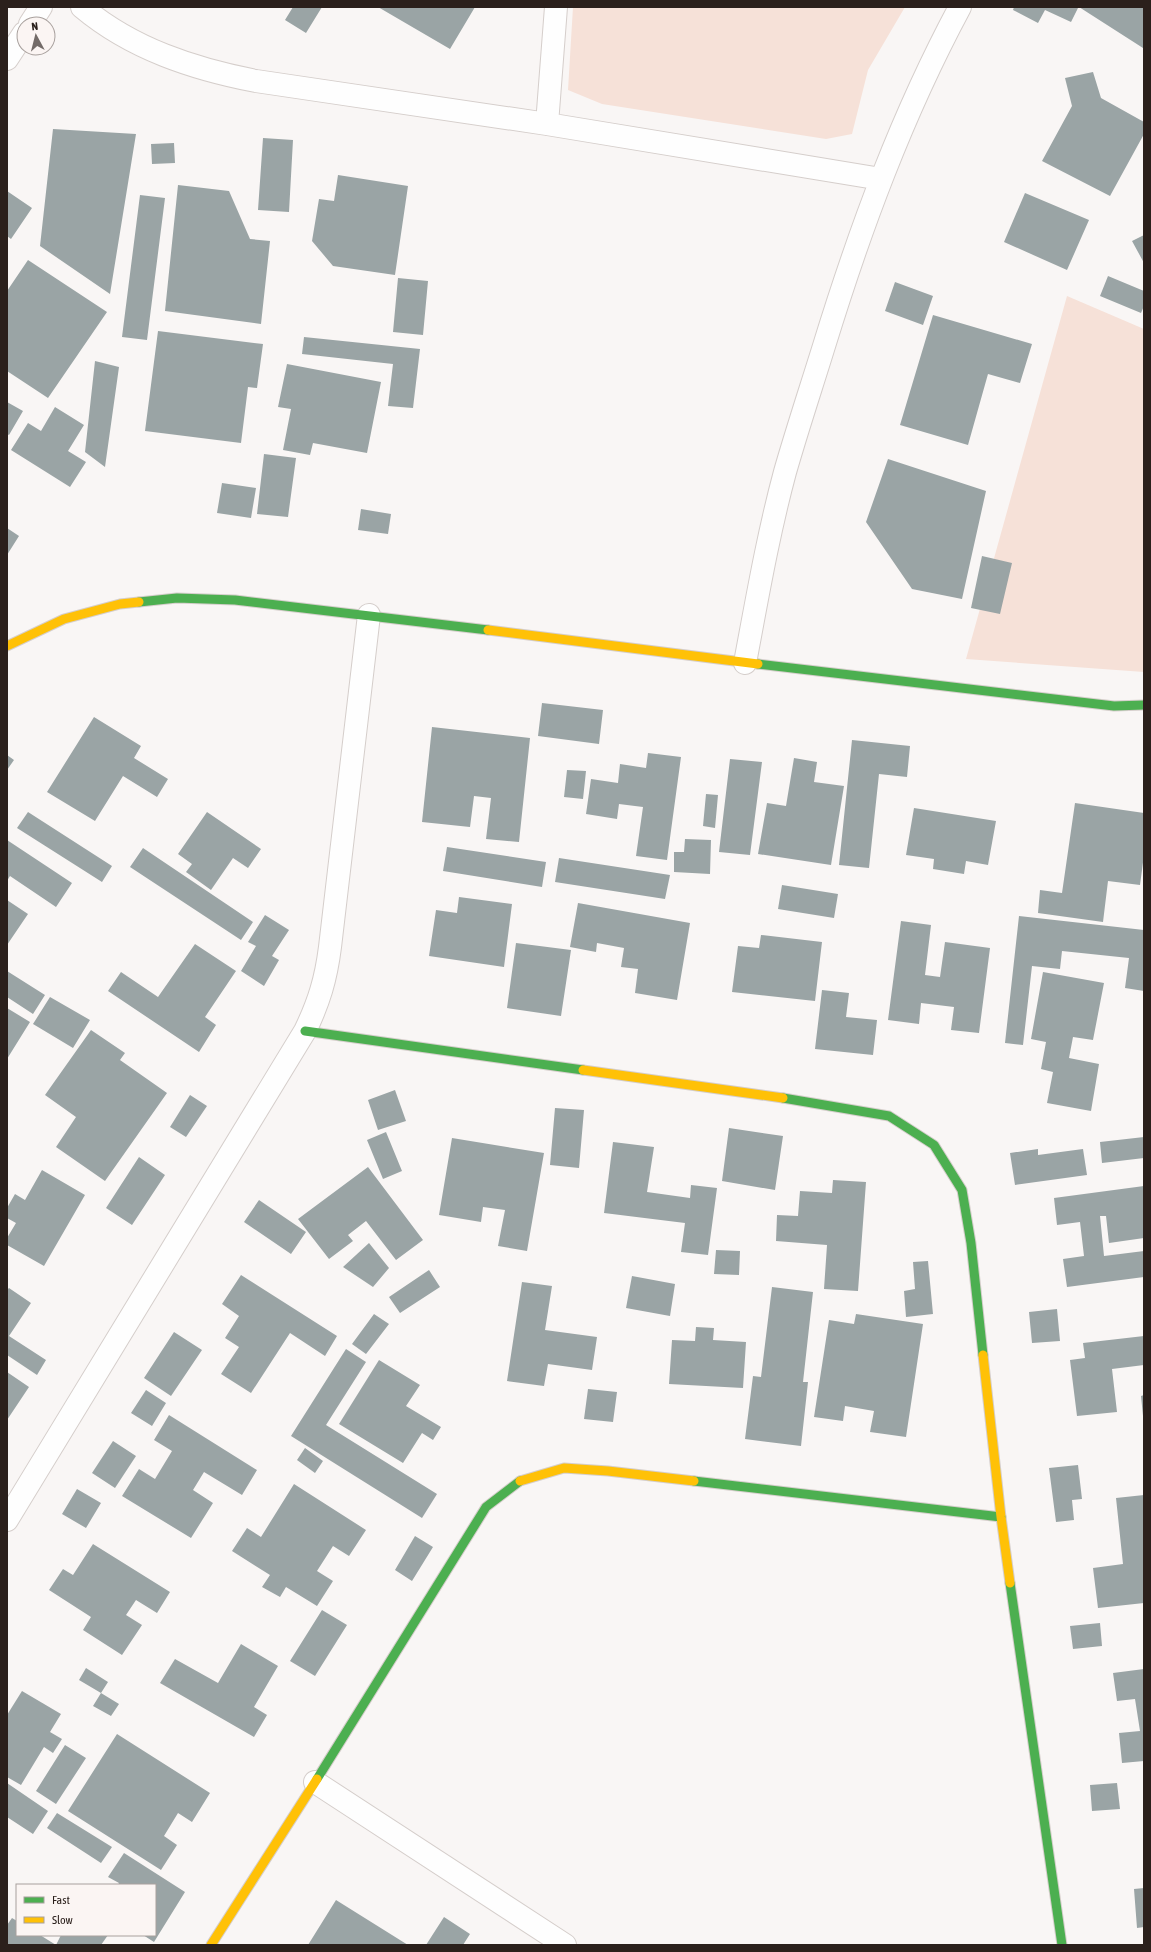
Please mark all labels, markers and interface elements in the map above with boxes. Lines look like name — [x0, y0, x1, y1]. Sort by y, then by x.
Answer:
north arrow — [16, 16, 56, 56]
text: N — [31, 20, 39, 32]
legend — [16, 1884, 156, 1936]
text: Fast — [52, 1893, 70, 1907]
text: Slow — [52, 1913, 73, 1927]

